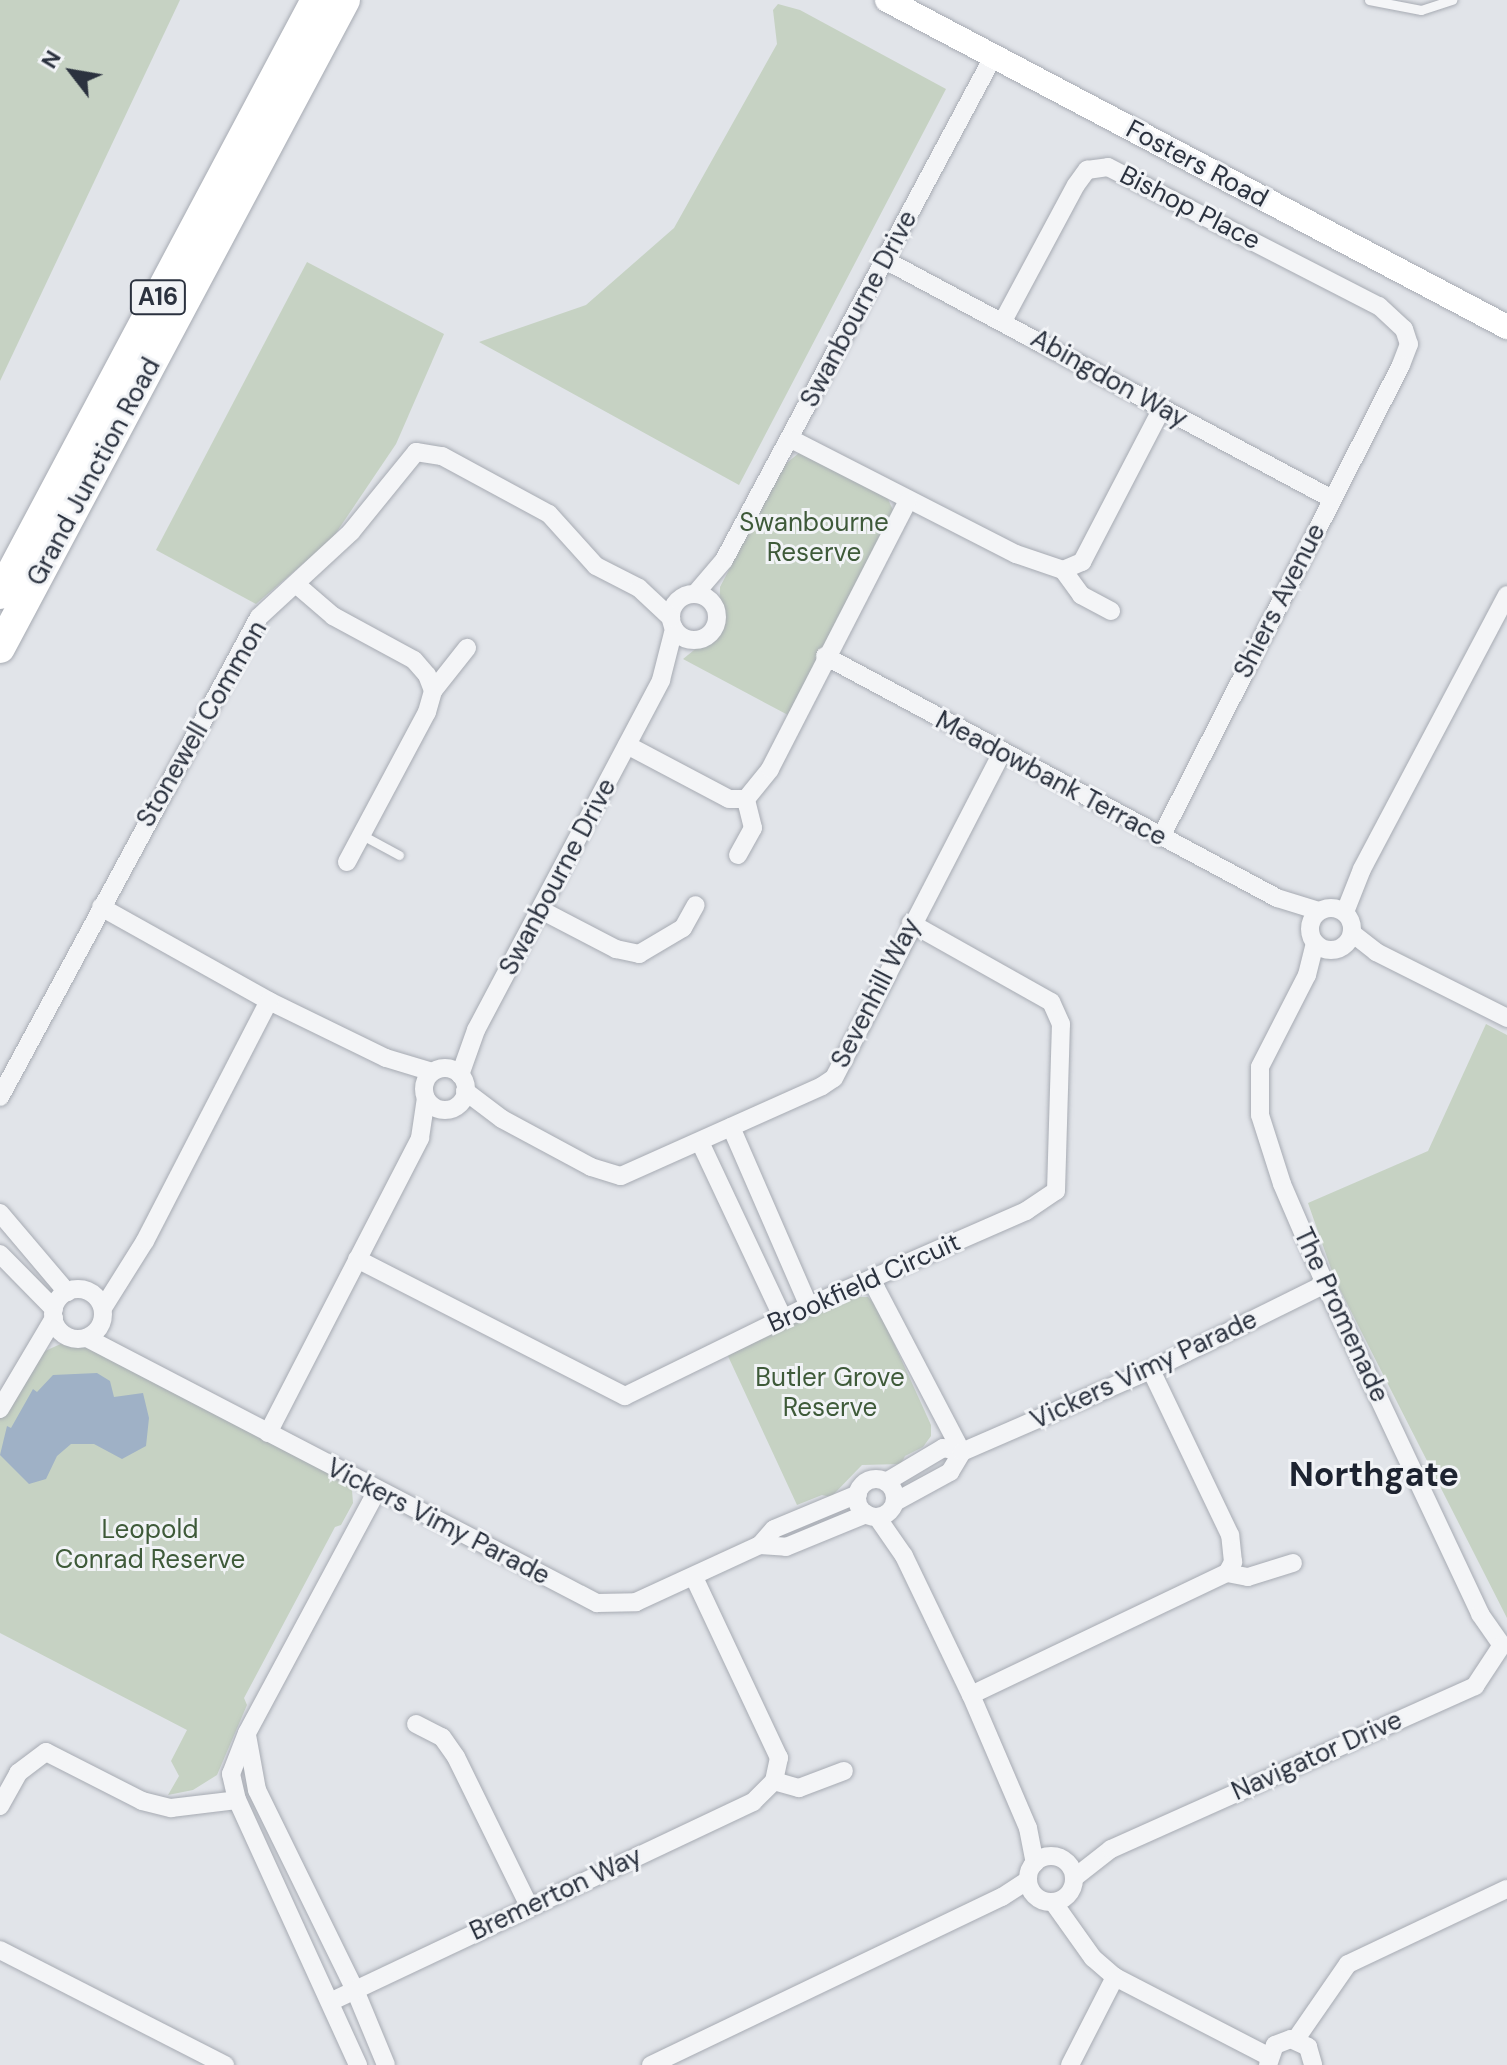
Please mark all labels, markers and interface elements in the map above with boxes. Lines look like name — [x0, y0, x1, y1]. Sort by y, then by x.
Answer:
north arrow — [32, 32, 112, 112]
text: N — [34, 45, 68, 74]
street label: Fosters Road — [1121, 114, 1273, 214]
street label: Bishop Place — [1115, 159, 1265, 257]
street label: Swanbourne Drive — [794, 205, 924, 413]
road number: A16 — [128, 277, 188, 317]
street label: Abingdon Way — [1025, 323, 1193, 435]
street label: Grand Junction Road — [21, 353, 167, 591]
park label: Swanbourne Reserve — [739, 507, 889, 568]
street label: Shiers Avenue — [1228, 519, 1332, 683]
street label: Stonewell Common — [130, 615, 274, 833]
street label: Meadowbank Terrace — [930, 705, 1172, 853]
street label: Swanbourne Drive — [493, 773, 623, 981]
street label: Sevenhill Way — [825, 913, 927, 1073]
street label: The Promenade — [1287, 1223, 1395, 1407]
street label: Brookfield Circuit — [763, 1227, 965, 1339]
street label: Vickers Vimy Parade — [1026, 1304, 1262, 1436]
park label: Butler Grove Reserve — [755, 1362, 905, 1424]
street label: Vickers Vimy Parade — [321, 1452, 555, 1592]
district label: Northgate — [1289, 1455, 1459, 1495]
park label: Leopold Conrad Reserve — [55, 1514, 245, 1576]
street label: Navigator Drive — [1227, 1704, 1407, 1808]
street label: Bremerton Way — [465, 1840, 647, 1948]

